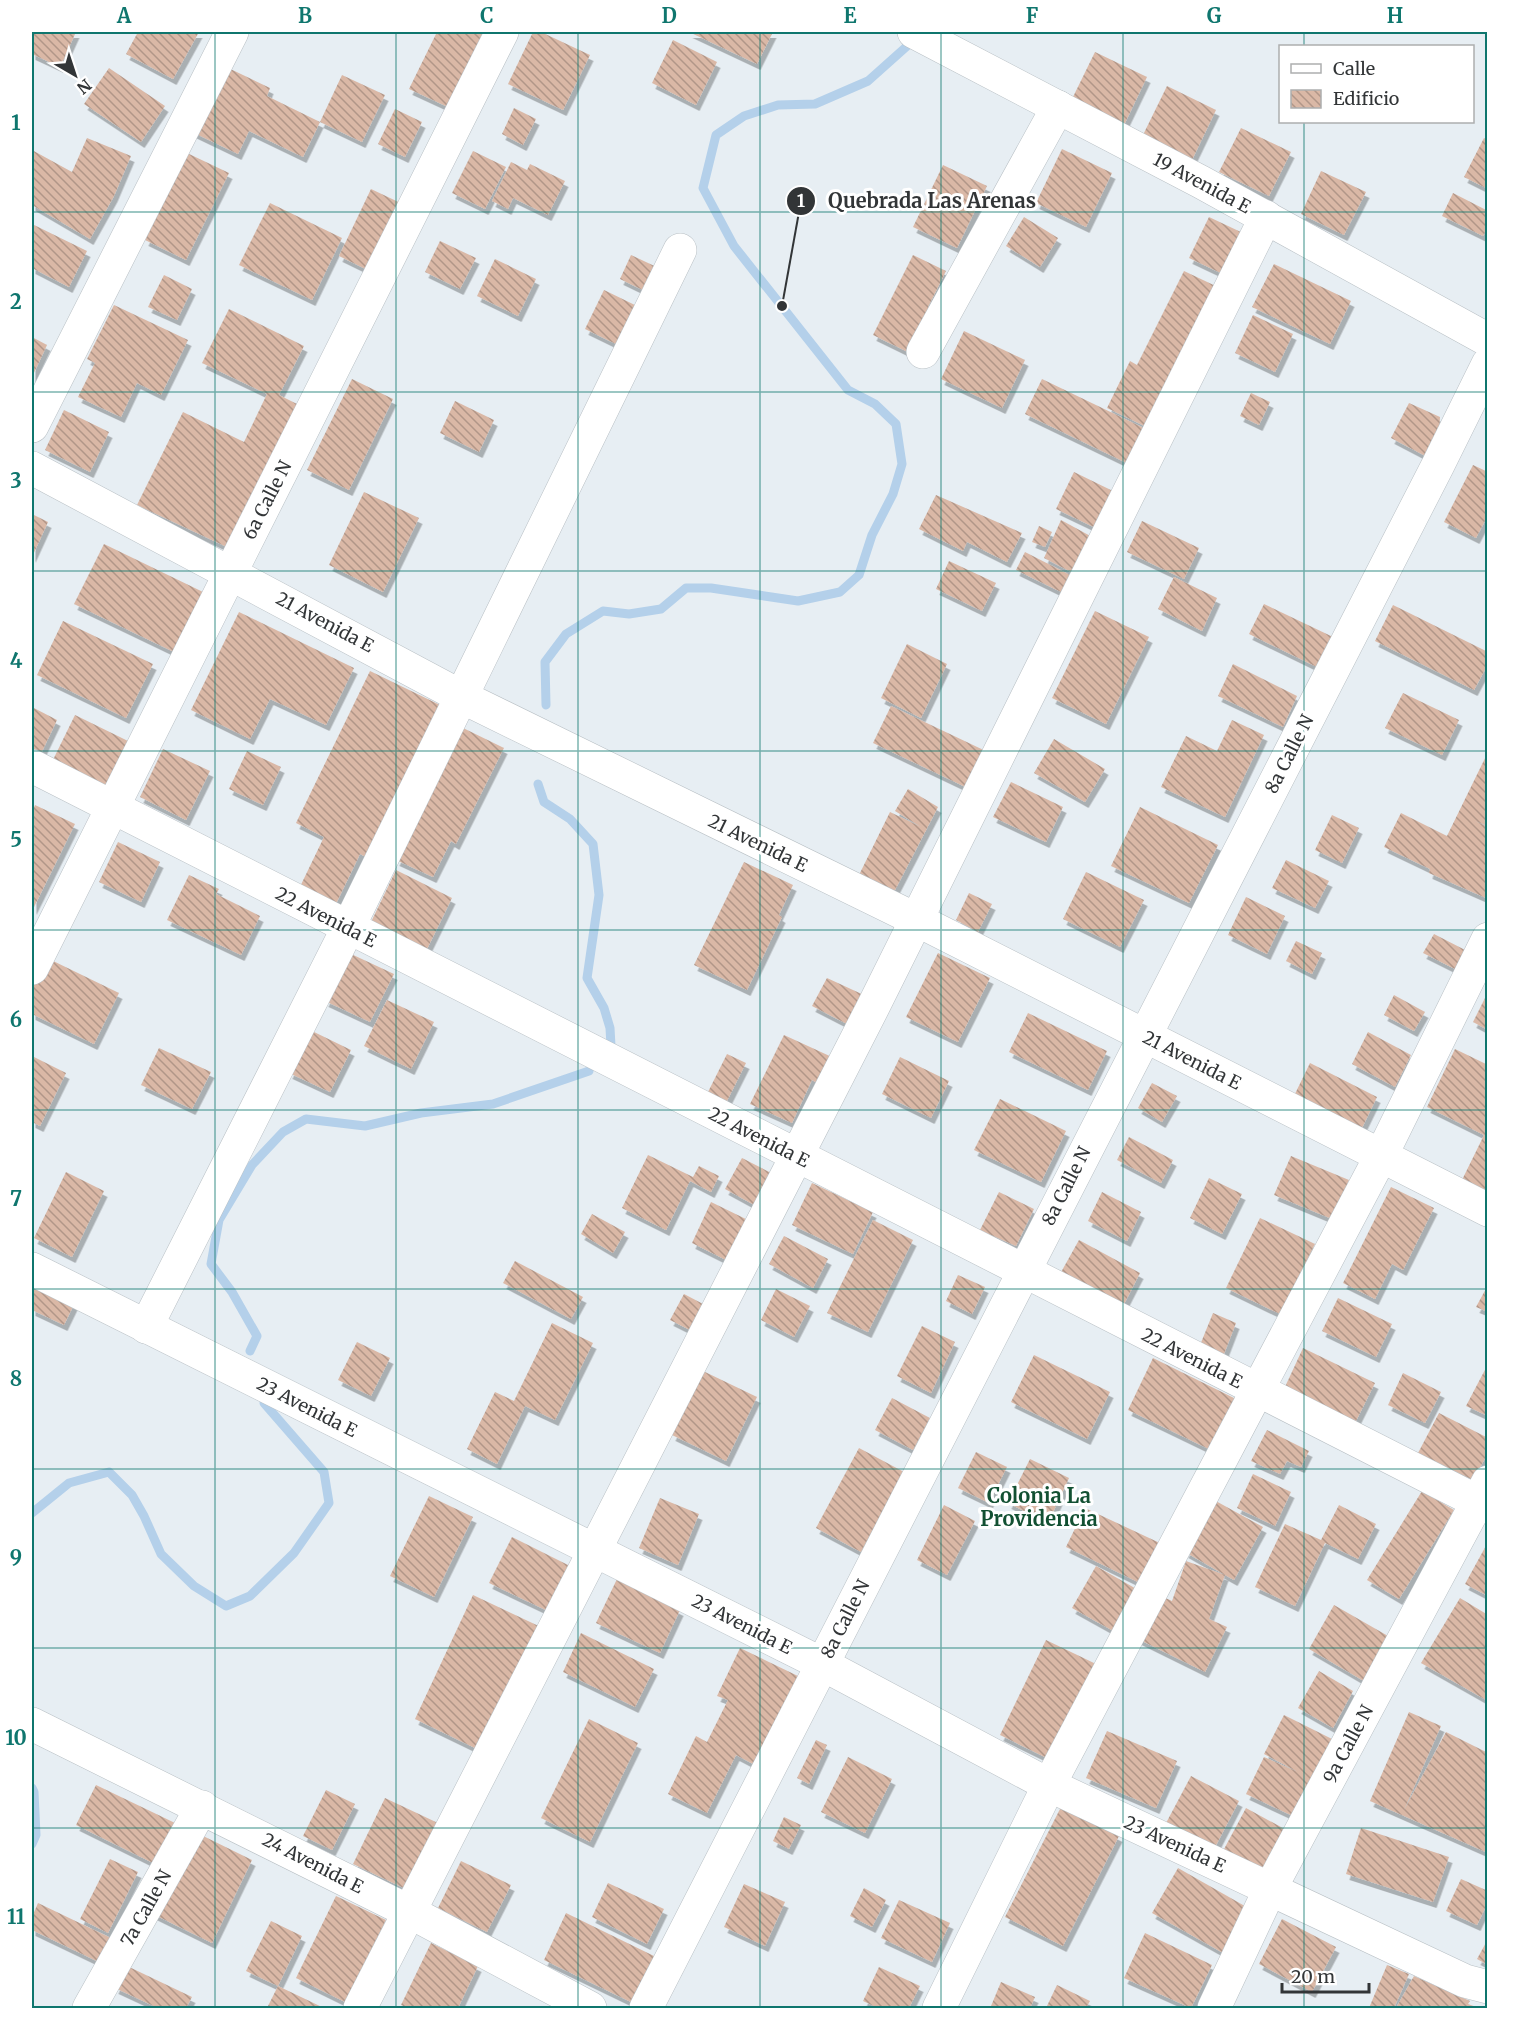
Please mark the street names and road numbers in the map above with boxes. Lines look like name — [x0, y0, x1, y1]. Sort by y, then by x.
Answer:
street label: 19 Avenida E — [1149, 148, 1255, 219]
street label: 6a Calle N — [237, 457, 297, 543]
street label: 21 Avenida E — [272, 587, 378, 658]
street label: 8a Calle N — [1259, 711, 1319, 797]
street label: 21 Avenida E — [705, 809, 812, 877]
street label: 22 Avenida E — [272, 882, 381, 953]
street label: 21 Avenida E — [1139, 1025, 1246, 1095]
street label: 22 Avenida E — [705, 1102, 814, 1173]
street label: 8a Calle N — [1036, 1143, 1096, 1229]
street label: 22 Avenida E — [1138, 1323, 1247, 1394]
street label: 23 Avenida E — [253, 1372, 362, 1442]
street label: 8a Calle N — [815, 1576, 875, 1662]
street label: 23 Avenida E — [688, 1589, 797, 1659]
street label: 9a Calle N — [1318, 1701, 1378, 1787]
street label: 23 Avenida E — [1120, 1810, 1230, 1878]
street label: 24 Avenida E — [259, 1828, 368, 1899]
street label: 7a Calle N — [116, 1866, 176, 1950]

